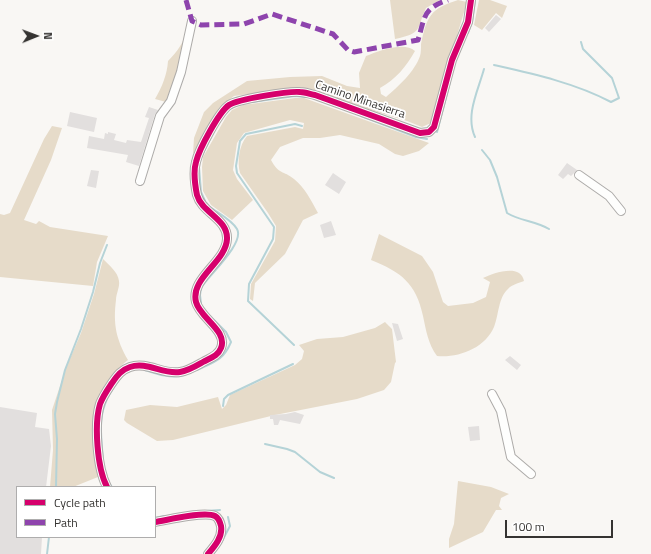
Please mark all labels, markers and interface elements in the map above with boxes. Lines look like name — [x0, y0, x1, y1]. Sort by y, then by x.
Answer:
north arrow — [16, 16, 56, 56]
text: N — [40, 32, 56, 40]
street label: Camino Minasierra — [313, 78, 407, 122]
legend — [16, 486, 156, 538]
text: Cycle path — [54, 493, 106, 512]
scale bar — [507, 512, 615, 538]
text: Path — [54, 513, 78, 532]
text: 100 m — [512, 517, 545, 536]

